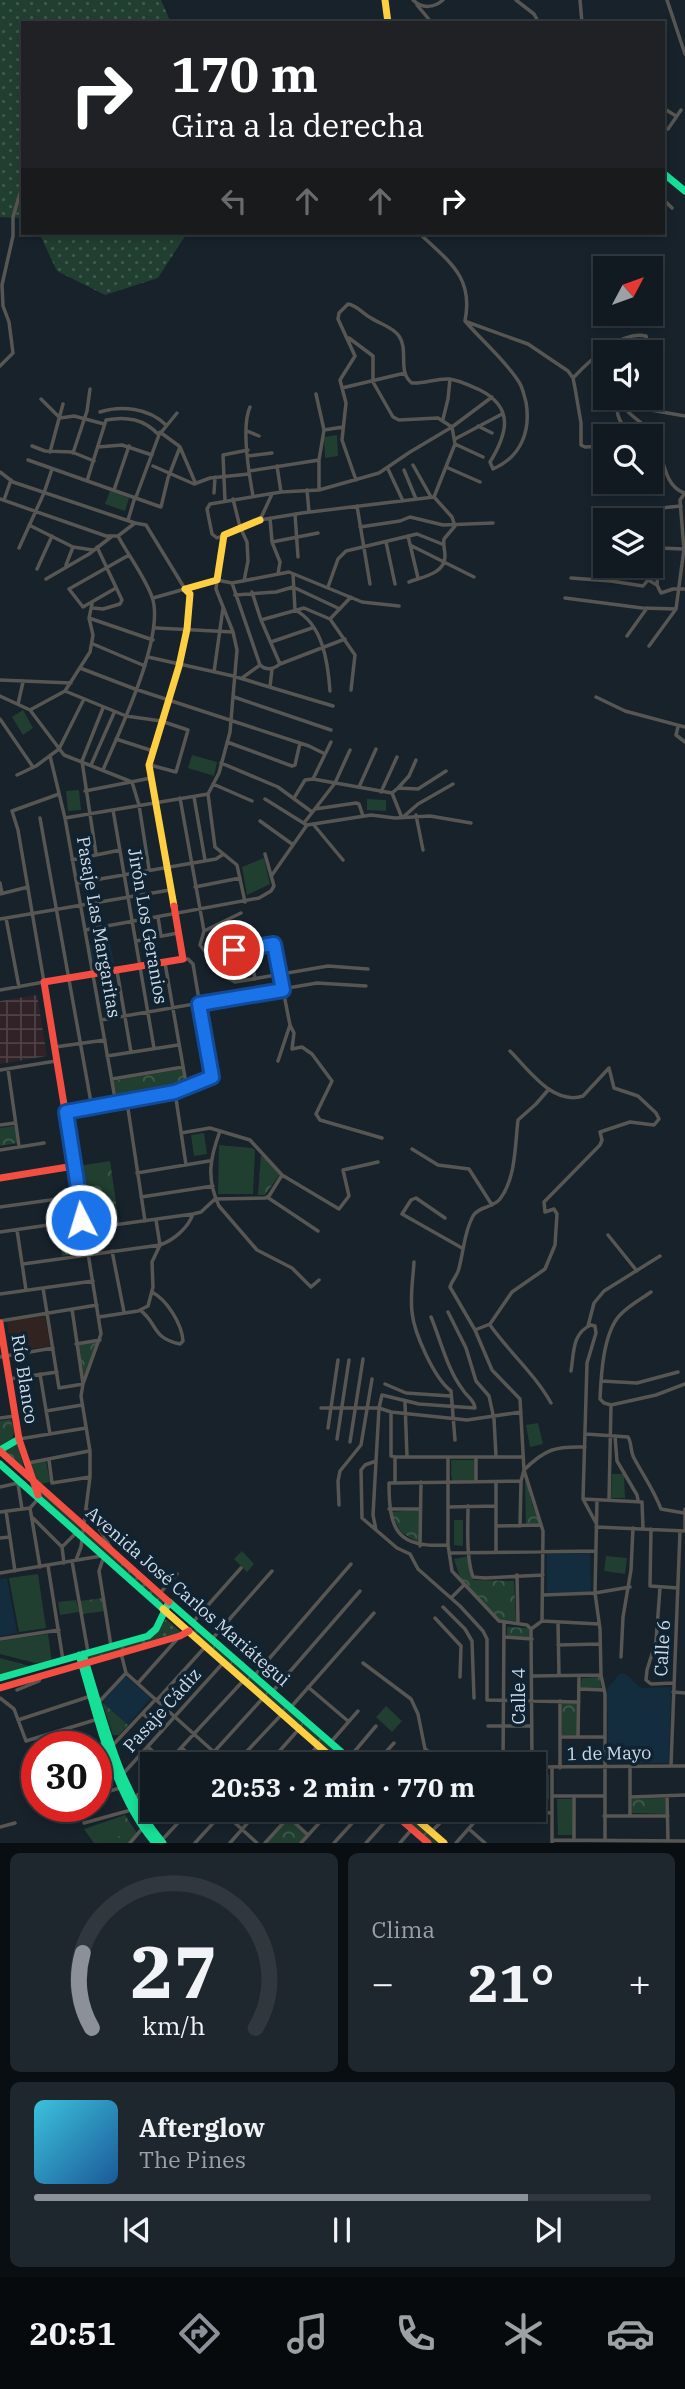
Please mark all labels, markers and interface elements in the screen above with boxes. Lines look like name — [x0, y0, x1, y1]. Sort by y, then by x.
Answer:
text: 170 m — [171, 42, 318, 105]
icon: right — [56, 49, 147, 140]
text: Gira a la derecha — [171, 104, 425, 146]
icon: left — [215, 182, 253, 220]
icon: ahead — [288, 182, 326, 220]
icon: ahead — [361, 182, 399, 220]
icon: right — [434, 182, 472, 220]
north arrow — [593, 256, 663, 326]
map controls — [593, 256, 663, 578]
button: sound — [593, 340, 663, 410]
button: search — [593, 424, 663, 494]
button: layers — [593, 508, 663, 578]
street label: Pasaje Las Margaritas — [72, 834, 126, 1020]
street label: Jirón Los Geranios — [123, 846, 173, 1006]
pin — [204, 920, 264, 980]
icon: arrive — [215, 931, 253, 969]
position arrow — [44, 1183, 118, 1257]
street label: Río Blanco — [7, 1333, 43, 1425]
street label: Avenida José Carlos Mariátegui — [81, 1501, 295, 1691]
street label: Calle 6 — [649, 1619, 675, 1677]
street label: Pasaje Cádiz — [118, 1663, 206, 1757]
street label: Calle 4 — [507, 1668, 530, 1724]
speed limit sign: 30 — [21, 1731, 112, 1822]
street label: 1 de Mayo — [566, 1741, 652, 1765]
text: 20:53 · 2 min · 770 m — [211, 1770, 475, 1804]
text: Clima — [372, 1914, 435, 1944]
text: 27 — [130, 1924, 217, 2019]
text: 21° — [468, 1949, 555, 2016]
text: − — [372, 1958, 394, 2007]
text: + — [628, 1958, 651, 2007]
text: km/h — [142, 2009, 205, 2042]
text: Afterglow — [139, 2110, 265, 2144]
text: The Pines — [139, 2144, 246, 2174]
icon: previous — [118, 2211, 156, 2249]
icon: pause — [323, 2211, 361, 2249]
icon: next — [529, 2211, 567, 2249]
icon: directions — [175, 2309, 224, 2358]
icon: music — [283, 2309, 332, 2358]
icon: phone — [391, 2309, 440, 2358]
icon: climate — [499, 2309, 548, 2358]
icon: car — [606, 2309, 655, 2358]
text: 20:51 — [29, 2312, 116, 2354]

